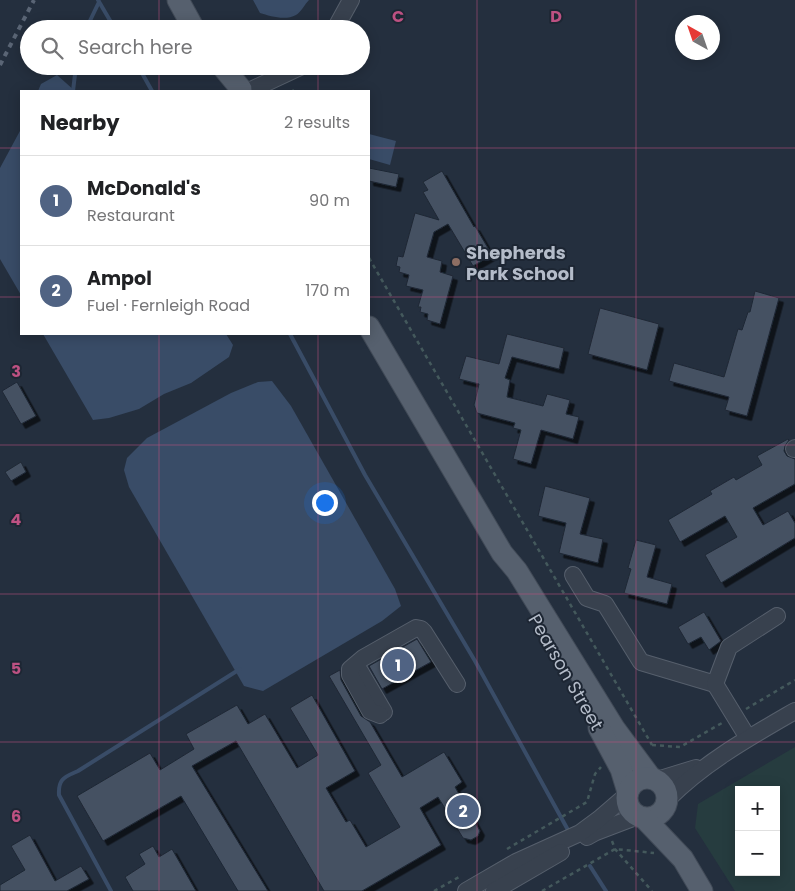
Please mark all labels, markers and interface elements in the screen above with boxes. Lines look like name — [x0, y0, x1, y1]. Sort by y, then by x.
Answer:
text: C — [392, 5, 404, 28]
text: D — [550, 5, 562, 28]
north arrow — [675, 15, 720, 60]
search box — [20, 20, 370, 75]
icon: search — [38, 34, 66, 62]
text: Search here — [78, 34, 192, 61]
text: Nearby — [40, 108, 120, 137]
text: 2 results — [284, 111, 350, 134]
text: McDonald's — [87, 175, 201, 202]
text: 1 — [53, 189, 59, 212]
text: 90 m — [309, 189, 350, 212]
text: Restaurant — [87, 204, 175, 227]
place label: Shepherds Park School — [466, 240, 574, 286]
marker: Shepherds Park School — [450, 256, 462, 268]
text: Ampol — [87, 265, 152, 292]
text: 2 — [51, 279, 61, 302]
text: 170 m — [305, 279, 350, 302]
text: Fuel · Fernleigh Road — [87, 294, 250, 317]
text: 3 — [11, 360, 21, 383]
your location — [312, 490, 338, 516]
text: 4 — [11, 508, 22, 531]
street label: Pearson Street — [523, 609, 609, 735]
pin: 1 — [382, 646, 414, 684]
text: 5 — [11, 657, 21, 680]
map controls — [735, 786, 780, 876]
button: + — [735, 786, 780, 831]
pin: 2 — [447, 792, 479, 830]
text: 6 — [11, 805, 21, 828]
button: − — [735, 831, 780, 876]

